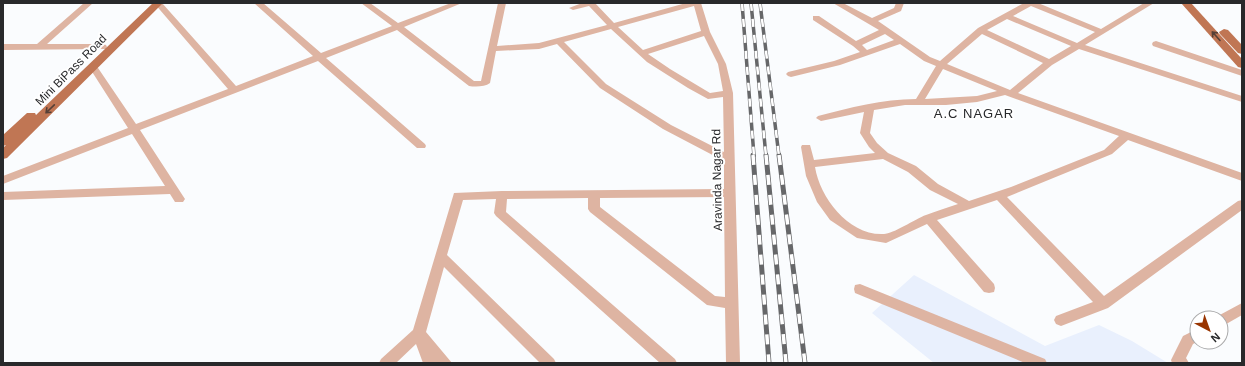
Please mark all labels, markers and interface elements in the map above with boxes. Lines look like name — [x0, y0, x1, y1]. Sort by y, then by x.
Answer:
one-way arrow — [1211, 31, 1221, 41]
street label: Mini BiPass Road — [33, 32, 109, 108]
one-way arrow — [45, 104, 55, 114]
district label: A.C NAGAR — [934, 106, 1014, 121]
street label: Aravinda Nagar Rd — [709, 129, 725, 231]
north arrow — [1189, 310, 1229, 350]
text: N — [1209, 330, 1222, 345]

